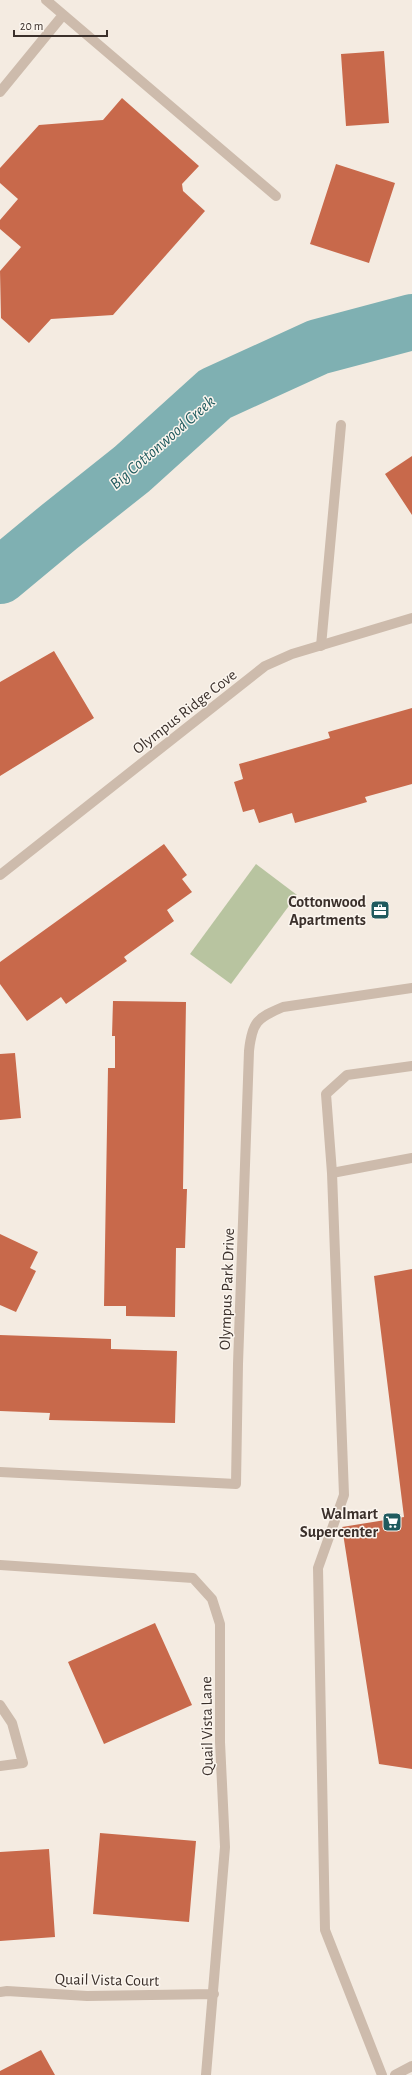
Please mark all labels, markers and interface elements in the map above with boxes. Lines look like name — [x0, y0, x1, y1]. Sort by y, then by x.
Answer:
scale bar — [14, 12, 107, 38]
text: 20 m — [20, 20, 43, 32]
water label: Big Cottonwood Creek — [107, 392, 218, 492]
street label: Olympus Ridge Cove — [130, 666, 240, 758]
place label: Cottonwood Apartments — [288, 894, 367, 928]
office icon: Cottonwood Apartments — [369, 899, 391, 921]
street label: Olympus Park Drive — [217, 1228, 238, 1350]
place label: Walmart Supercenter — [300, 1506, 379, 1540]
supermarket icon: Walmart Supercenter — [381, 1511, 403, 1533]
street label: Quail Vista Lane — [198, 1676, 217, 1776]
street label: Quail Vista Court — [55, 1971, 159, 1990]

